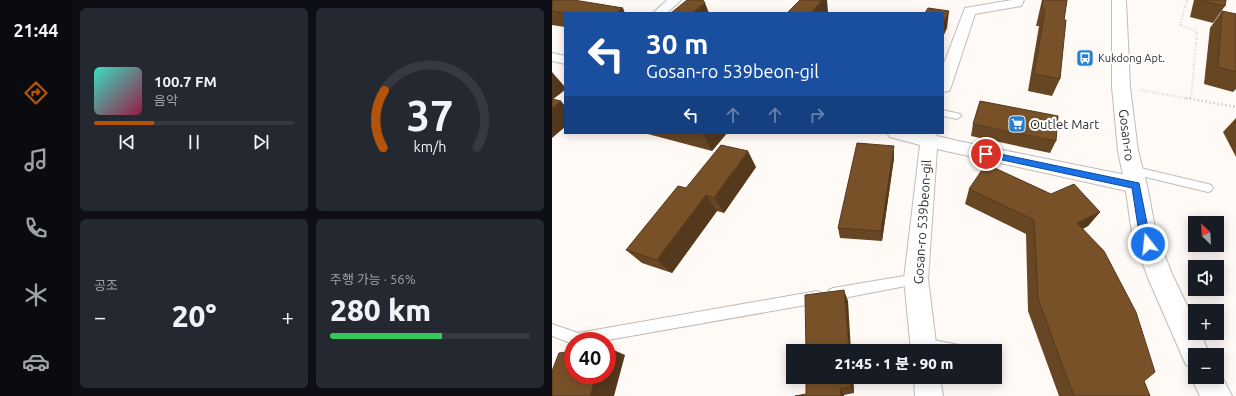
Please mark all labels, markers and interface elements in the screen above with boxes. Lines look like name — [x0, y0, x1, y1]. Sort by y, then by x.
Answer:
text: 21:44 — [13, 20, 59, 40]
icon: left — [580, 28, 632, 80]
text: 30 m — [646, 28, 708, 59]
bus stop icon: Kukdong Apt. — [1075, 48, 1095, 68]
place label: Kukdong Apt. — [1098, 52, 1165, 64]
text: Gosan-ro 539beon-gil — [646, 61, 819, 81]
text: 100.7 FM — [154, 73, 217, 90]
icon: directions — [22, 79, 50, 107]
text: 37 — [407, 91, 453, 138]
text: 음악 — [154, 93, 178, 107]
icon: left — [680, 104, 702, 126]
icon: ahead — [722, 104, 744, 126]
icon: ahead — [764, 104, 786, 126]
icon: right — [806, 104, 828, 126]
street label: Gosan-ro — [1117, 108, 1137, 162]
supermarket icon: Outlet Mart — [1007, 114, 1027, 134]
place label: Outlet Mart — [1030, 117, 1099, 131]
icon: previous — [116, 131, 138, 153]
icon: pause — [183, 131, 205, 153]
icon: next — [250, 131, 272, 153]
pin — [969, 137, 1003, 171]
text: km/h — [414, 138, 446, 154]
icon: arrive — [975, 143, 997, 165]
icon: music — [22, 146, 50, 174]
street label: Gosan-ro 539beon-gil — [911, 159, 933, 285]
icon: phone — [22, 214, 50, 242]
north arrow — [1188, 216, 1224, 252]
map controls — [1188, 216, 1224, 384]
position arrow — [1127, 223, 1169, 265]
button: sound — [1188, 260, 1224, 296]
text: 주행 가능 · 56% — [330, 272, 416, 286]
text: 공조 — [94, 278, 118, 292]
icon: climate — [22, 281, 50, 309]
text: 280 km — [330, 293, 431, 327]
text: 20° — [172, 299, 216, 333]
text: − — [94, 304, 106, 329]
text: + — [282, 304, 294, 329]
button: + — [1188, 304, 1224, 340]
speed limit sign: 40 — [564, 332, 616, 384]
icon: car — [22, 348, 50, 376]
button: − — [1188, 348, 1224, 384]
text: 21:45 · 1 분 · 90 m — [835, 355, 953, 372]

